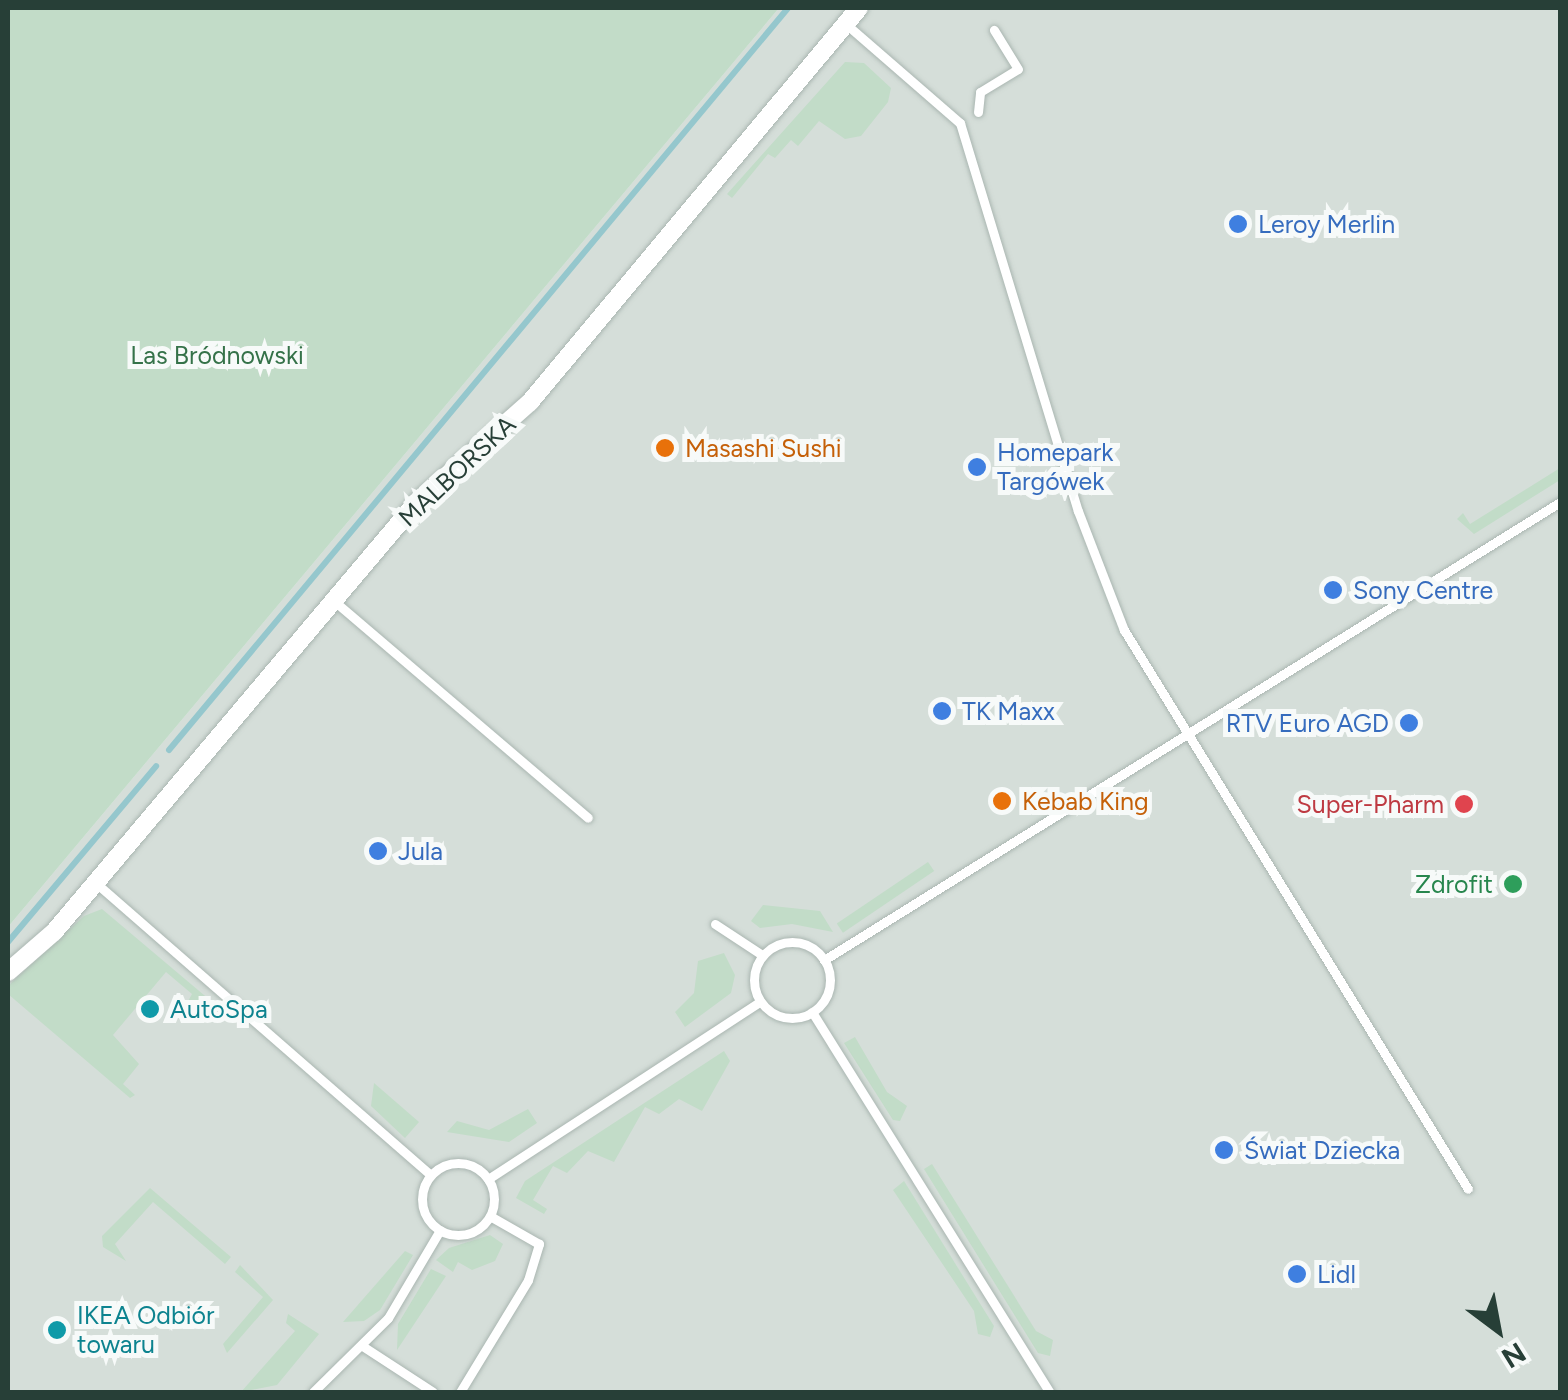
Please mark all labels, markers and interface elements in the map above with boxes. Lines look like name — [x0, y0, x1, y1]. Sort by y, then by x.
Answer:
place label: Leroy Merlin — [1258, 209, 1395, 239]
marker: Leroy Merlin — [1227, 213, 1249, 235]
park label: Las Bródnowski — [130, 340, 304, 370]
street label: MALBORSKA — [392, 409, 522, 533]
place label: Masashi Sushi — [685, 433, 842, 463]
marker: Masashi Sushi — [654, 437, 676, 459]
place label: Homepark Targówek — [997, 438, 1113, 497]
marker: Homepark Targówek — [966, 456, 988, 478]
place label: Sony Centre — [1353, 575, 1493, 605]
marker: Sony Centre — [1322, 579, 1344, 601]
place label: TK Maxx — [962, 696, 1055, 726]
marker: TK Maxx — [931, 700, 953, 722]
place label: RTV Euro AGD — [1226, 708, 1389, 738]
marker: RTV Euro AGD — [1398, 712, 1420, 734]
place label: Kebab King — [1022, 786, 1149, 816]
place label: Super-Pharm — [1297, 789, 1444, 819]
marker: Kebab King — [991, 790, 1013, 812]
marker: Super-Pharm — [1453, 793, 1475, 815]
place label: Jula — [398, 836, 443, 866]
marker: Jula — [367, 840, 389, 862]
place label: Zdrofit — [1415, 869, 1493, 899]
marker: Zdrofit — [1502, 873, 1524, 895]
place label: AutoSpa — [170, 994, 268, 1024]
marker: AutoSpa — [139, 998, 161, 1020]
place label: Świat Dziecka — [1244, 1135, 1400, 1165]
marker: Świat Dziecka — [1213, 1139, 1235, 1161]
place label: Lidl — [1317, 1259, 1356, 1289]
marker: Lidl — [1286, 1263, 1308, 1285]
north arrow — [1448, 1280, 1548, 1380]
place label: IKEA Odbiór towaru — [77, 1301, 214, 1360]
marker: IKEA Odbiór towaru — [46, 1319, 68, 1341]
text: N — [1496, 1335, 1532, 1376]

